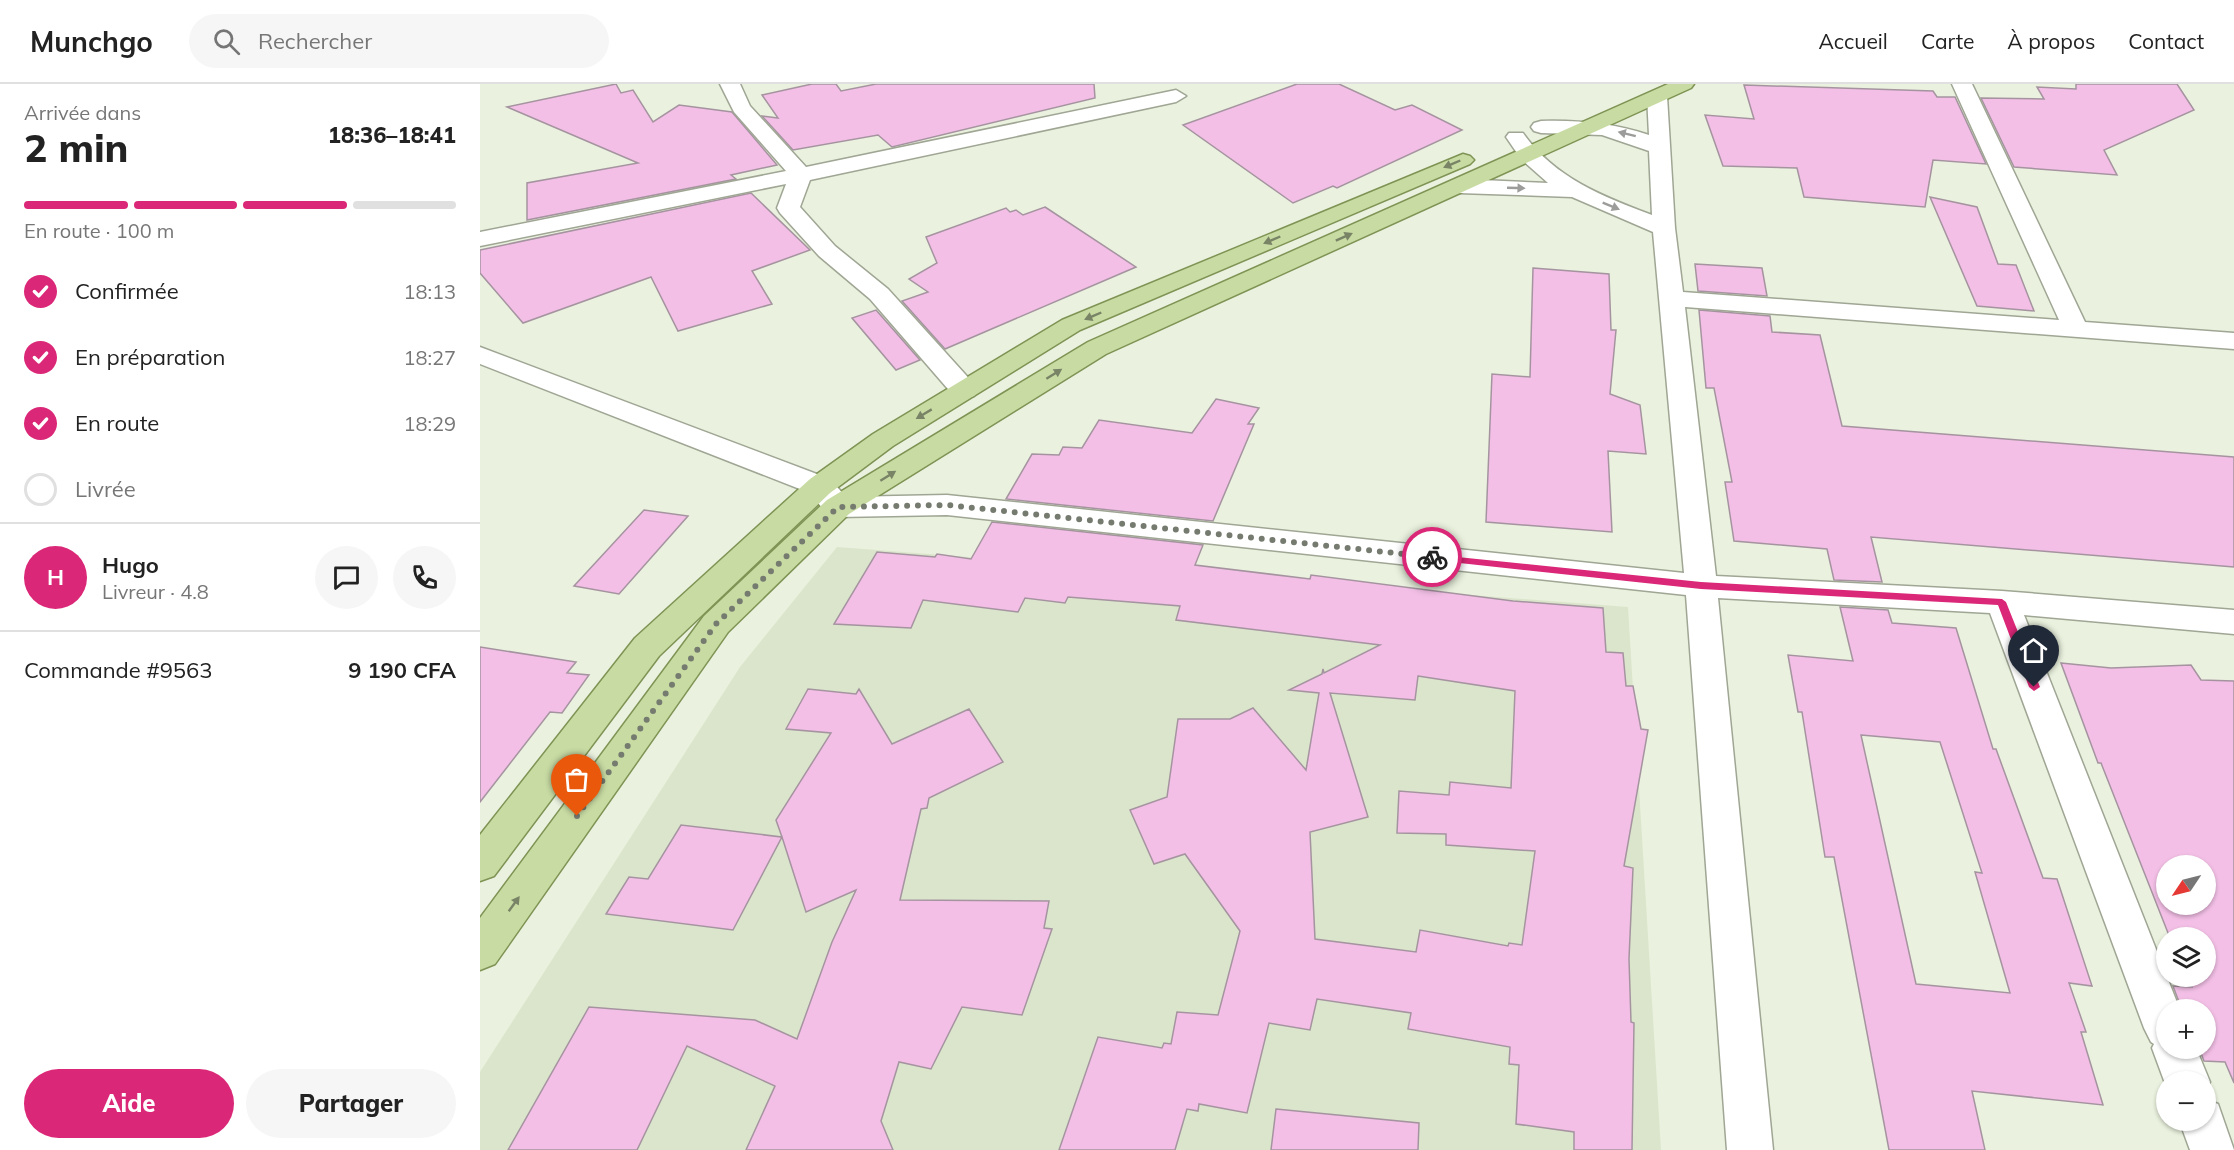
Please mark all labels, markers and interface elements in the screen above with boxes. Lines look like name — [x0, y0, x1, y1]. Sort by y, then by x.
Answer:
search box — [189, 14, 609, 68]
text: Munchgo — [30, 24, 153, 59]
icon: search — [210, 25, 243, 58]
text: Rechercher — [258, 27, 372, 55]
text: Accueil — [1818, 28, 1888, 54]
text: Carte — [1921, 28, 1974, 54]
text: À propos — [2007, 28, 2095, 54]
text: Contact — [2128, 28, 2204, 54]
text: Arrivée dans — [24, 100, 141, 125]
text: 18:36–18:41 — [328, 121, 456, 149]
text: 2 min — [24, 123, 129, 172]
one-way arrow — [1618, 128, 1636, 138]
one-way arrow — [1443, 160, 1461, 170]
one-way arrow — [1507, 183, 1526, 192]
one-way arrow — [1602, 202, 1620, 211]
text: En route · 100 m — [24, 218, 174, 243]
one-way arrow — [1336, 232, 1354, 242]
one-way arrow — [1263, 235, 1281, 245]
icon: check — [24, 275, 57, 308]
text: Confirmée — [75, 277, 179, 305]
text: 18:13 — [403, 279, 456, 304]
one-way arrow — [1083, 311, 1101, 321]
icon: check — [24, 341, 57, 374]
text: En préparation — [75, 343, 225, 371]
text: 18:27 — [403, 345, 456, 370]
one-way arrow — [1046, 368, 1062, 379]
icon: check — [24, 407, 57, 440]
text: En route — [75, 409, 159, 437]
one-way arrow — [916, 409, 932, 420]
text: 18:29 — [403, 411, 456, 436]
one-way arrow — [880, 470, 896, 481]
text: Livrée — [75, 475, 136, 503]
courier — [1402, 527, 1462, 587]
icon: bike — [1416, 541, 1449, 574]
button: chat — [315, 546, 378, 609]
button: phone — [393, 546, 456, 609]
text: Hugo — [102, 551, 159, 579]
text: H — [47, 563, 64, 591]
text: Livreur · 4.8 — [102, 579, 209, 604]
pin — [2008, 625, 2059, 687]
icon: home — [2017, 634, 2050, 667]
text: Commande #9563 — [24, 656, 212, 684]
text: 9 190 CFA — [348, 656, 456, 684]
pin — [551, 754, 602, 816]
icon: bag — [560, 763, 593, 796]
north arrow — [2156, 855, 2216, 915]
map controls — [2156, 855, 2216, 1131]
one-way arrow — [508, 896, 520, 912]
button: layers — [2156, 927, 2216, 987]
button: + — [2156, 999, 2216, 1059]
button: Aide — [24, 1069, 234, 1138]
button: Partager — [246, 1069, 456, 1138]
button: − — [2156, 1071, 2216, 1131]

